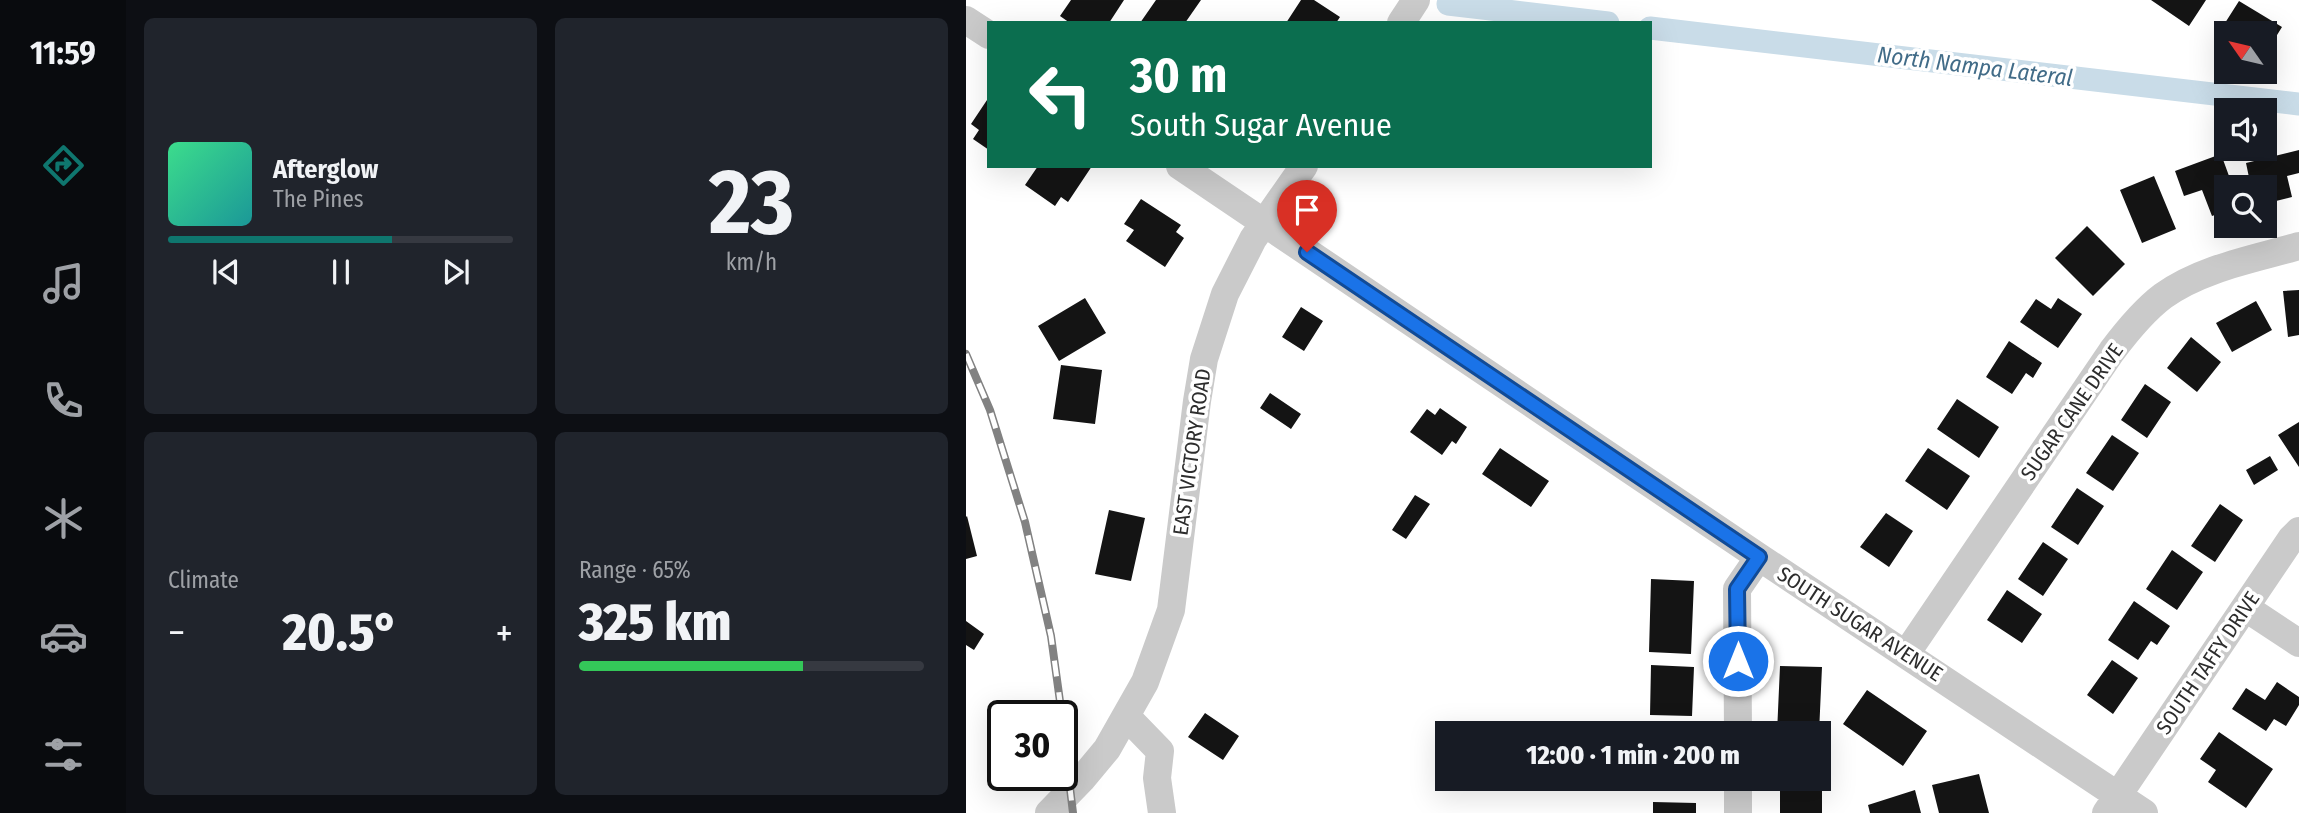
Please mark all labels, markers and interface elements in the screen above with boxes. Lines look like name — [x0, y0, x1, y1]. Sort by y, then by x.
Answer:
north arrow — [2214, 21, 2277, 84]
map controls — [2214, 21, 2277, 238]
text: 11:59 — [30, 34, 96, 72]
water label: North Nampa Lateral — [1876, 40, 2074, 92]
text: 30 m — [1130, 46, 1228, 105]
icon: left — [1015, 49, 1106, 140]
button: sound — [2214, 98, 2277, 161]
text: South Sugar Avenue — [1130, 106, 1392, 144]
icon: directions — [39, 141, 88, 190]
text: 23 — [709, 148, 794, 257]
text: Afterglow — [273, 154, 378, 185]
button: search — [2214, 175, 2277, 238]
pin — [1277, 180, 1337, 252]
text: The Pines — [273, 185, 364, 213]
icon: arrive — [1288, 191, 1326, 229]
text: km/h — [726, 248, 777, 276]
icon: previous — [207, 253, 245, 291]
icon: pause — [322, 253, 360, 291]
icon: next — [437, 253, 475, 291]
icon: music — [39, 259, 88, 308]
street label: SUGAR CANE DRIVE — [2015, 338, 2129, 485]
street label: EAST VICTORY ROAD — [1167, 367, 1217, 537]
icon: phone — [39, 376, 88, 425]
icon: climate — [39, 494, 88, 543]
text: Range · 65% — [579, 556, 691, 584]
street label: SOUTH SUGAR AVENUE — [1772, 561, 1948, 687]
text: Climate — [168, 566, 239, 594]
street label: SOUTH TAFFY DRIVE — [2151, 587, 2265, 739]
text: 325 km — [579, 591, 731, 654]
text: 20.5° — [283, 601, 398, 664]
text: − — [168, 610, 185, 656]
text: + — [496, 610, 513, 656]
icon: car — [39, 612, 88, 661]
position arrow — [1701, 624, 1775, 698]
speed limit sign: 30 — [987, 700, 1078, 791]
icon: filters — [39, 730, 88, 779]
text: 12:00 · 1 min · 200 m — [1526, 740, 1740, 771]

